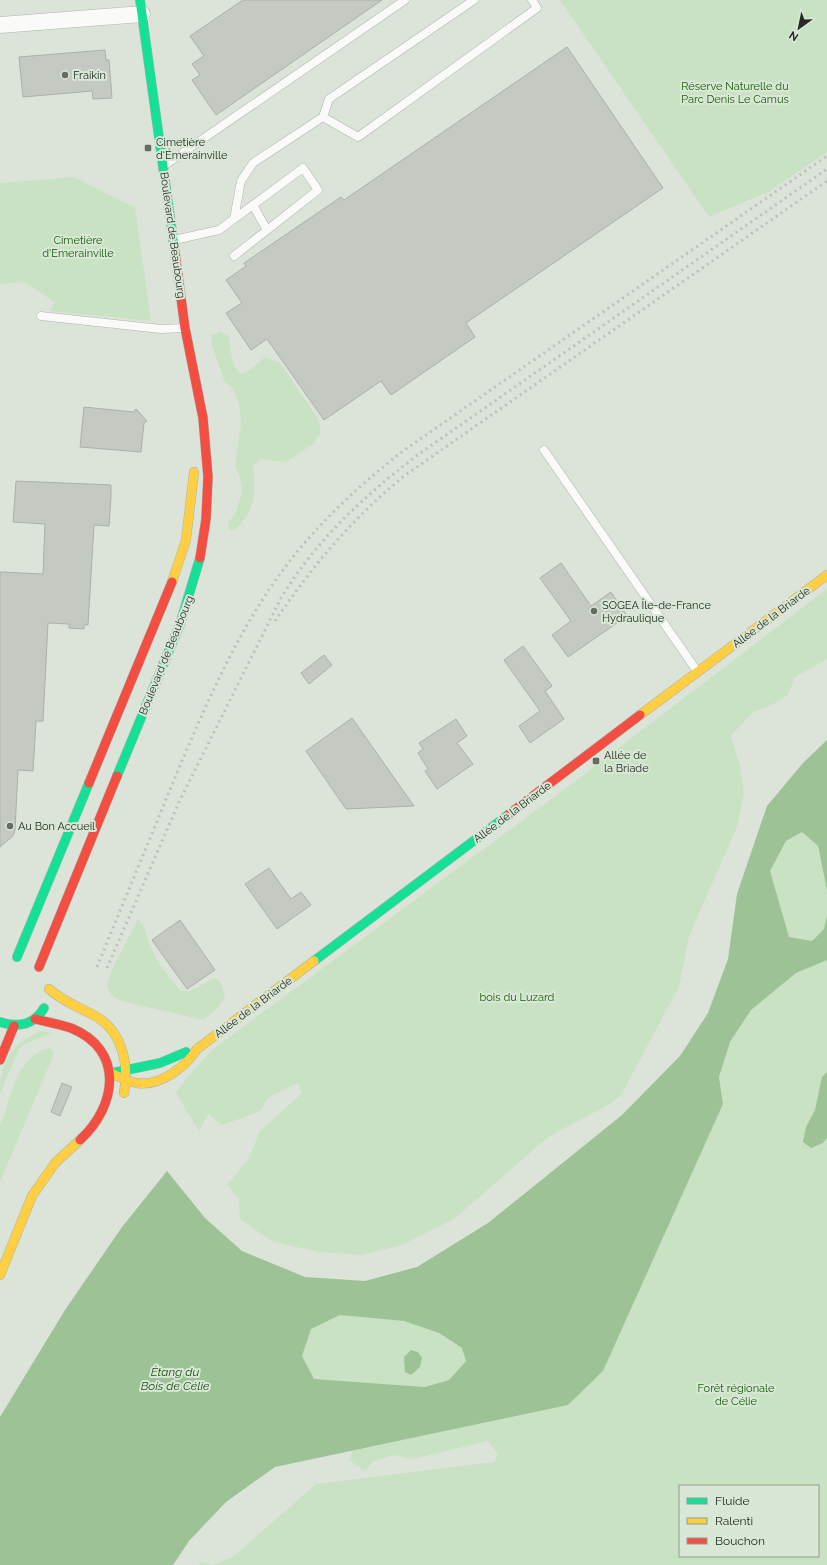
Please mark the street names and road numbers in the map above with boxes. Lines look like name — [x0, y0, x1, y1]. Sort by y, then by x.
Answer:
street label: Boulevard de Beaubourg — [157, 171, 188, 299]
street label: Allée de la Briarde — [730, 584, 813, 651]
street label: Boulevard de Beaubourg — [137, 594, 196, 717]
street label: Allée de la Briarde — [471, 779, 554, 846]
street label: Allée de la Briarde — [212, 974, 295, 1041]

